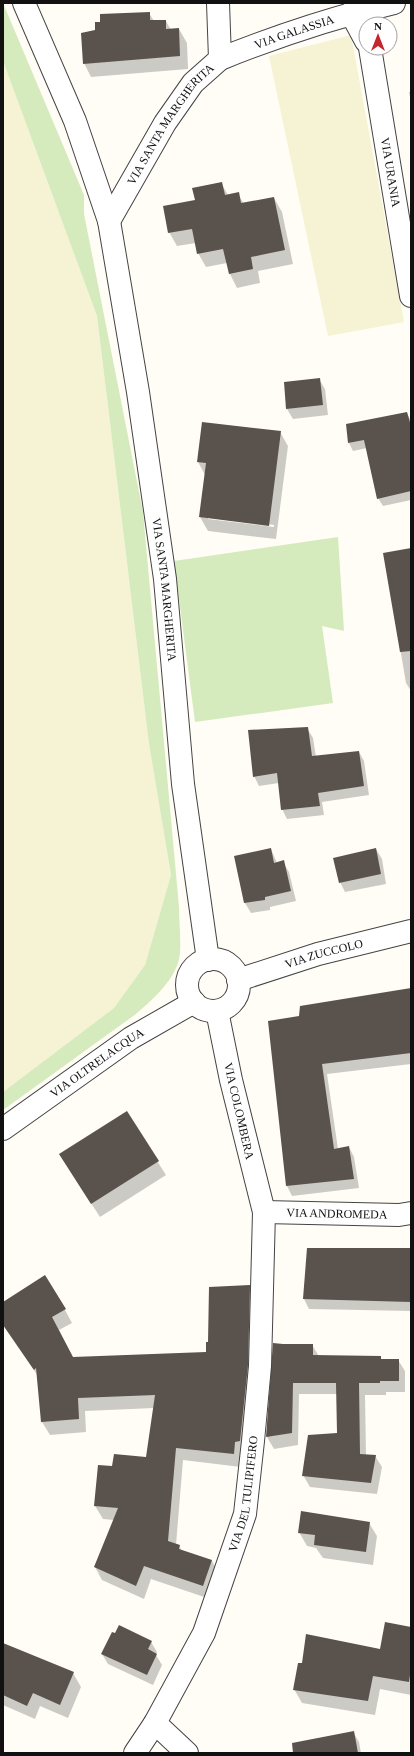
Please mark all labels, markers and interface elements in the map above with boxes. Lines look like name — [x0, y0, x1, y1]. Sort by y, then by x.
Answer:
street label: VIA GALASSIA — [252, 12, 336, 52]
north arrow — [358, 16, 398, 56]
text: N — [374, 20, 382, 32]
street label: VIA SANTA MARGHERITA — [124, 61, 217, 187]
street label: VIA URANIA — [378, 136, 403, 209]
street label: VIA SANTA MARGHERITA — [149, 517, 179, 662]
street label: VIA ZUCCOLO — [283, 936, 365, 971]
street label: VIA OLTRELACQUA — [47, 1025, 147, 1100]
street label: VIA COLOMBERA — [221, 1061, 257, 1161]
street label: VIA ANDROMEDA — [286, 1206, 388, 1222]
street label: VIA DEL TULIPIFERO — [226, 1435, 260, 1554]

